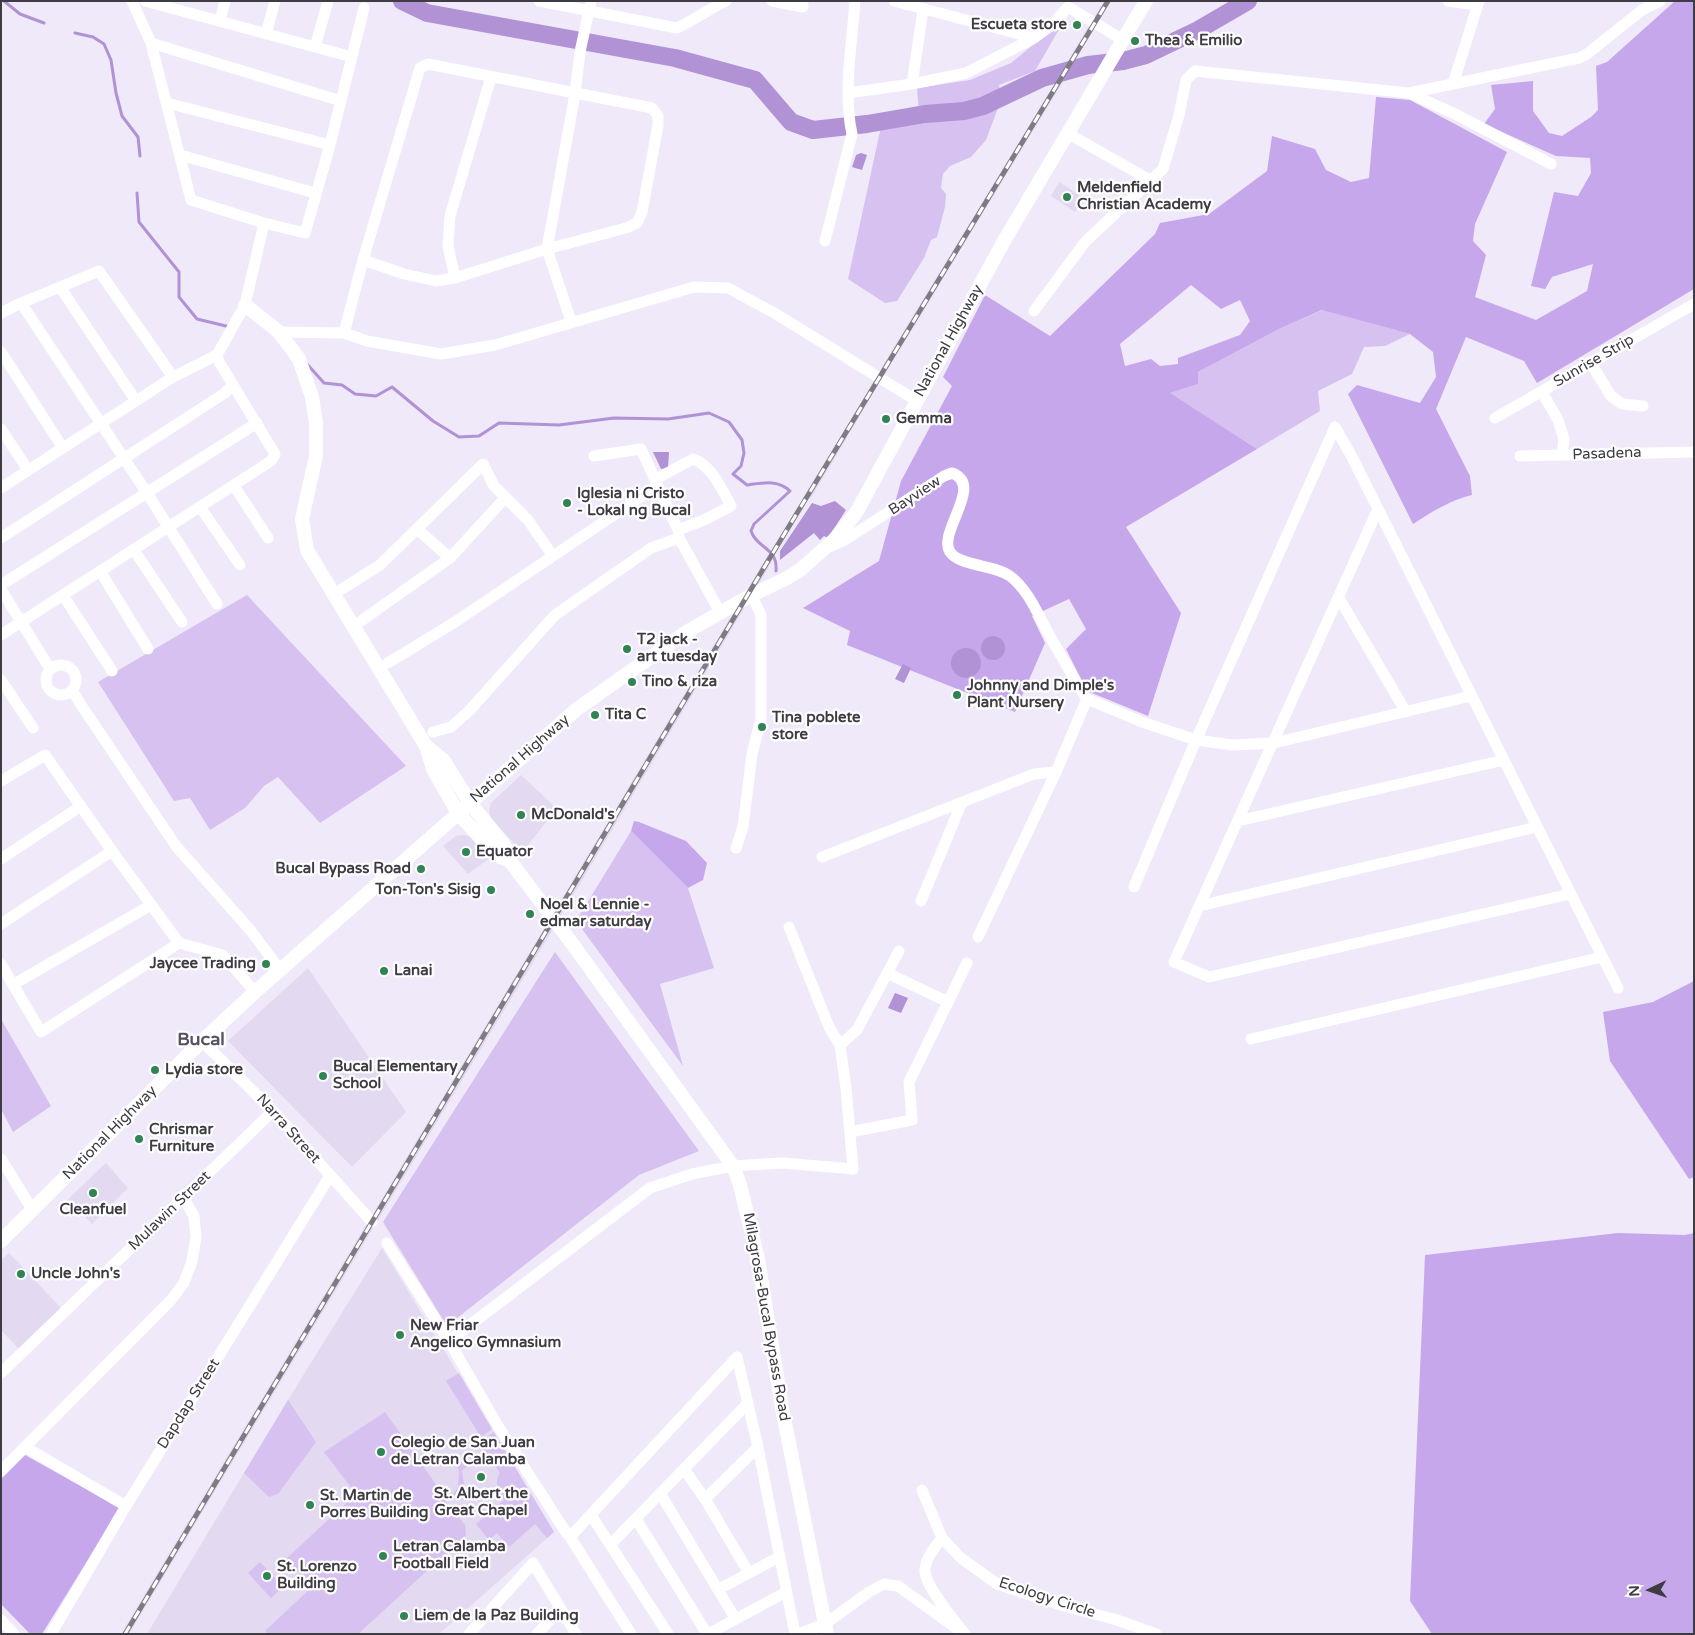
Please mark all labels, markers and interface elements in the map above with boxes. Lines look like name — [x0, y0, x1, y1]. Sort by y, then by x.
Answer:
place label: Escueta store — [971, 16, 1067, 34]
marker: Escueta store — [1071, 19, 1083, 31]
place label: Thea & Emilio — [1145, 32, 1242, 50]
marker: Thea & Emilio — [1129, 35, 1141, 47]
place label: Meldenfield Christian Academy — [1077, 179, 1211, 214]
marker: Meldenfield Christian Academy — [1061, 191, 1073, 203]
street label: National Highway — [911, 282, 987, 400]
street label: Sunrise Strip — [1551, 331, 1637, 391]
place label: Gemma — [896, 410, 952, 428]
marker: Gemma — [880, 413, 892, 425]
street label: Pasadena — [1572, 444, 1642, 464]
street label: Bayview — [885, 472, 945, 520]
place label: Iglesia ni Cristo - Lokal ng Bucal — [577, 485, 691, 520]
marker: Iglesia ni Cristo - Lokal ng Bucal — [561, 497, 573, 509]
place label: T2 jack - art tuesday — [637, 631, 717, 666]
marker: T2 jack - art tuesday — [621, 643, 633, 655]
place label: Tino & riza — [642, 673, 717, 691]
marker: Tino & riza — [626, 676, 638, 688]
place label: Johnny and Dimple's Plant Nursery — [967, 677, 1114, 712]
marker: Johnny and Dimple's Plant Nursery — [951, 689, 963, 701]
place label: Tita C — [605, 706, 646, 724]
marker: Tita C — [589, 709, 601, 721]
place label: Tina poblete store — [772, 709, 861, 744]
street label: National Highway — [467, 711, 573, 807]
marker: Tina poblete store — [756, 721, 768, 733]
place label: McDonald's — [531, 806, 615, 824]
marker: McDonald's — [515, 809, 527, 821]
place label: Equator — [476, 843, 533, 861]
marker: Equator — [460, 846, 472, 858]
place label: Bucal Bypass Road — [275, 860, 411, 878]
marker: Bucal Bypass Road — [415, 863, 427, 875]
place label: Ton-Ton's Sisig — [375, 881, 481, 899]
marker: Ton-Ton's Sisig — [485, 884, 497, 896]
place label: Noel & Lennie - edmar saturday — [540, 896, 651, 931]
marker: Noel & Lennie - edmar saturday — [524, 908, 536, 920]
place label: Jaycee Trading — [150, 955, 256, 973]
marker: Jaycee Trading — [260, 958, 272, 970]
place label: Lanai — [394, 962, 432, 980]
marker: Lanai — [378, 965, 390, 977]
district label: Bucal — [177, 1029, 225, 1051]
place label: Bucal Elementary School — [333, 1058, 457, 1093]
place label: Lydia store — [165, 1061, 243, 1079]
marker: Lydia store — [149, 1064, 161, 1076]
marker: Bucal Elementary School — [317, 1070, 329, 1082]
street label: National Highway — [59, 1082, 161, 1184]
street label: Narra Street — [252, 1091, 324, 1167]
place label: Chrismar Furniture — [149, 1121, 214, 1156]
marker: Chrismar Furniture — [133, 1133, 145, 1145]
street label: Mulawin Street — [125, 1167, 215, 1255]
marker: Cleanfuel — [87, 1187, 99, 1199]
place label: Cleanfuel — [59, 1201, 127, 1219]
street label: Milagrosa-Bucal Bypass Road — [739, 1211, 793, 1423]
place label: Uncle John's — [31, 1265, 120, 1283]
marker: Uncle John's — [15, 1268, 27, 1280]
place label: New Friar Angelico Gymnasium — [410, 1317, 561, 1352]
marker: New Friar Angelico Gymnasium — [394, 1329, 406, 1341]
street label: Dapdap Street — [154, 1355, 224, 1453]
place label: Colegio de San Juan de Letran Calamba — [391, 1434, 535, 1469]
marker: Colegio de San Juan de Letran Calamba — [375, 1446, 387, 1458]
marker: St. Albert the Great Chapel — [475, 1471, 487, 1483]
place label: St. Albert the Great Chapel — [434, 1485, 528, 1520]
place label: St. Martin de Porres Building — [320, 1487, 429, 1522]
marker: St. Martin de Porres Building — [304, 1499, 316, 1511]
place label: Letran Calamba Football Field — [393, 1538, 506, 1573]
marker: Letran Calamba Football Field — [377, 1550, 389, 1562]
place label: St. Lorenzo Building — [277, 1558, 357, 1593]
north arrow — [1625, 1565, 1675, 1615]
marker: St. Lorenzo Building — [261, 1570, 273, 1582]
street label: Ecology Circle — [996, 1574, 1098, 1622]
text: N — [1626, 1585, 1643, 1597]
place label: Liem de la Paz Building — [414, 1607, 579, 1625]
marker: Liem de la Paz Building — [398, 1610, 410, 1622]

